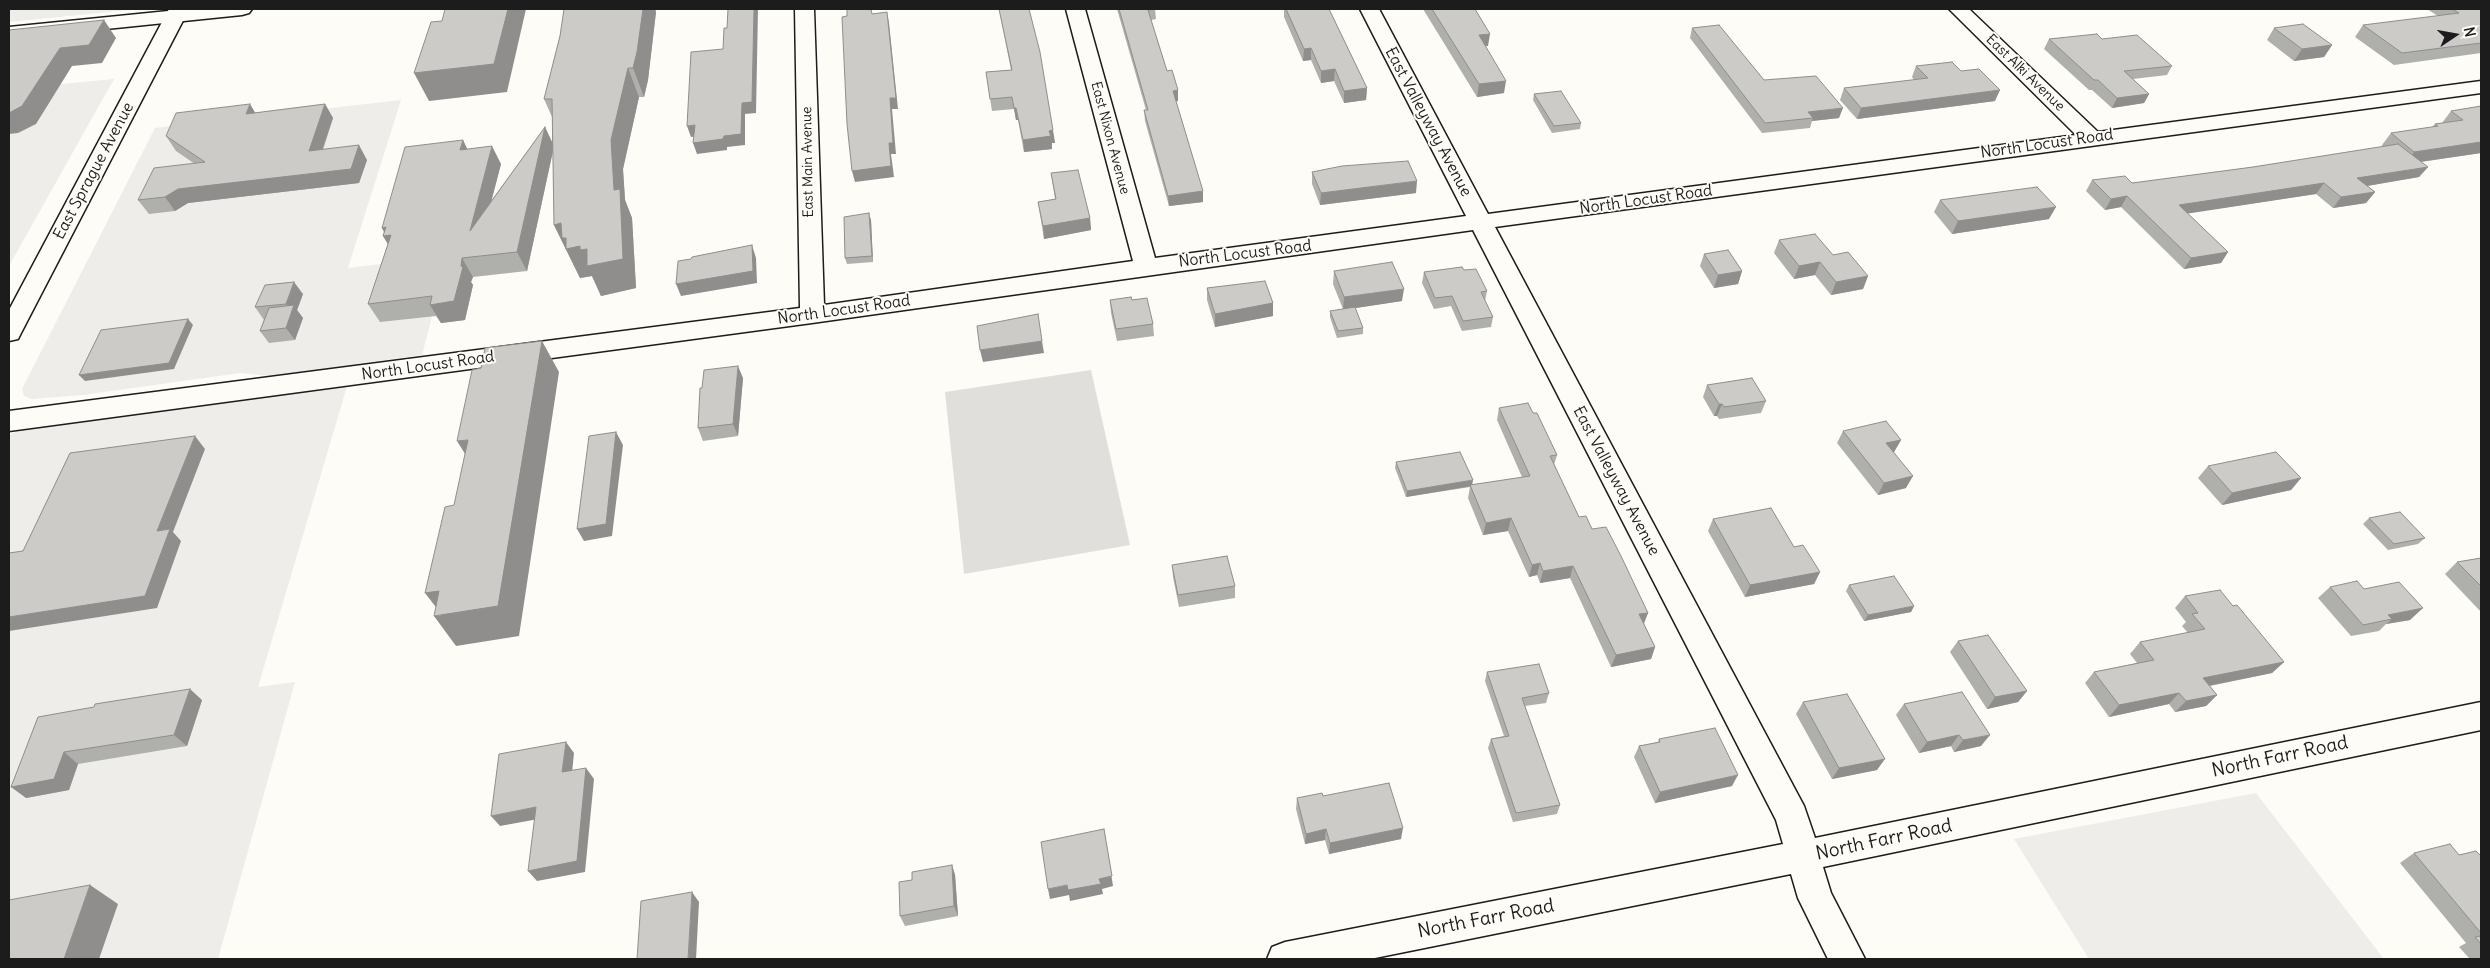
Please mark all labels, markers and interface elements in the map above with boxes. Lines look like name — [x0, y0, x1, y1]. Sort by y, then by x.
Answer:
north arrow — [2430, 10, 2480, 60]
text: N — [2460, 25, 2479, 38]
street label: East Alki Avenue — [1982, 31, 2068, 115]
street label: East Valleyway Avenue — [1380, 44, 1476, 200]
street label: East Nixon Avenue — [1087, 80, 1133, 196]
street label: East Sprague Avenue — [50, 99, 138, 243]
street label: East Main Avenue — [799, 106, 817, 218]
street label: North Locust Road — [1979, 125, 2115, 163]
street label: North Locust Road — [1578, 181, 1714, 219]
street label: North Locust Road — [1177, 236, 1313, 272]
street label: North Locust Road — [776, 291, 912, 329]
street label: North Locust Road — [360, 347, 496, 385]
street label: East Valleyway Avenue — [1568, 403, 1664, 559]
street label: North Farr Road — [2210, 731, 2350, 783]
street label: North Farr Road — [1814, 814, 1954, 866]
street label: North Farr Road — [1416, 895, 1556, 943]

